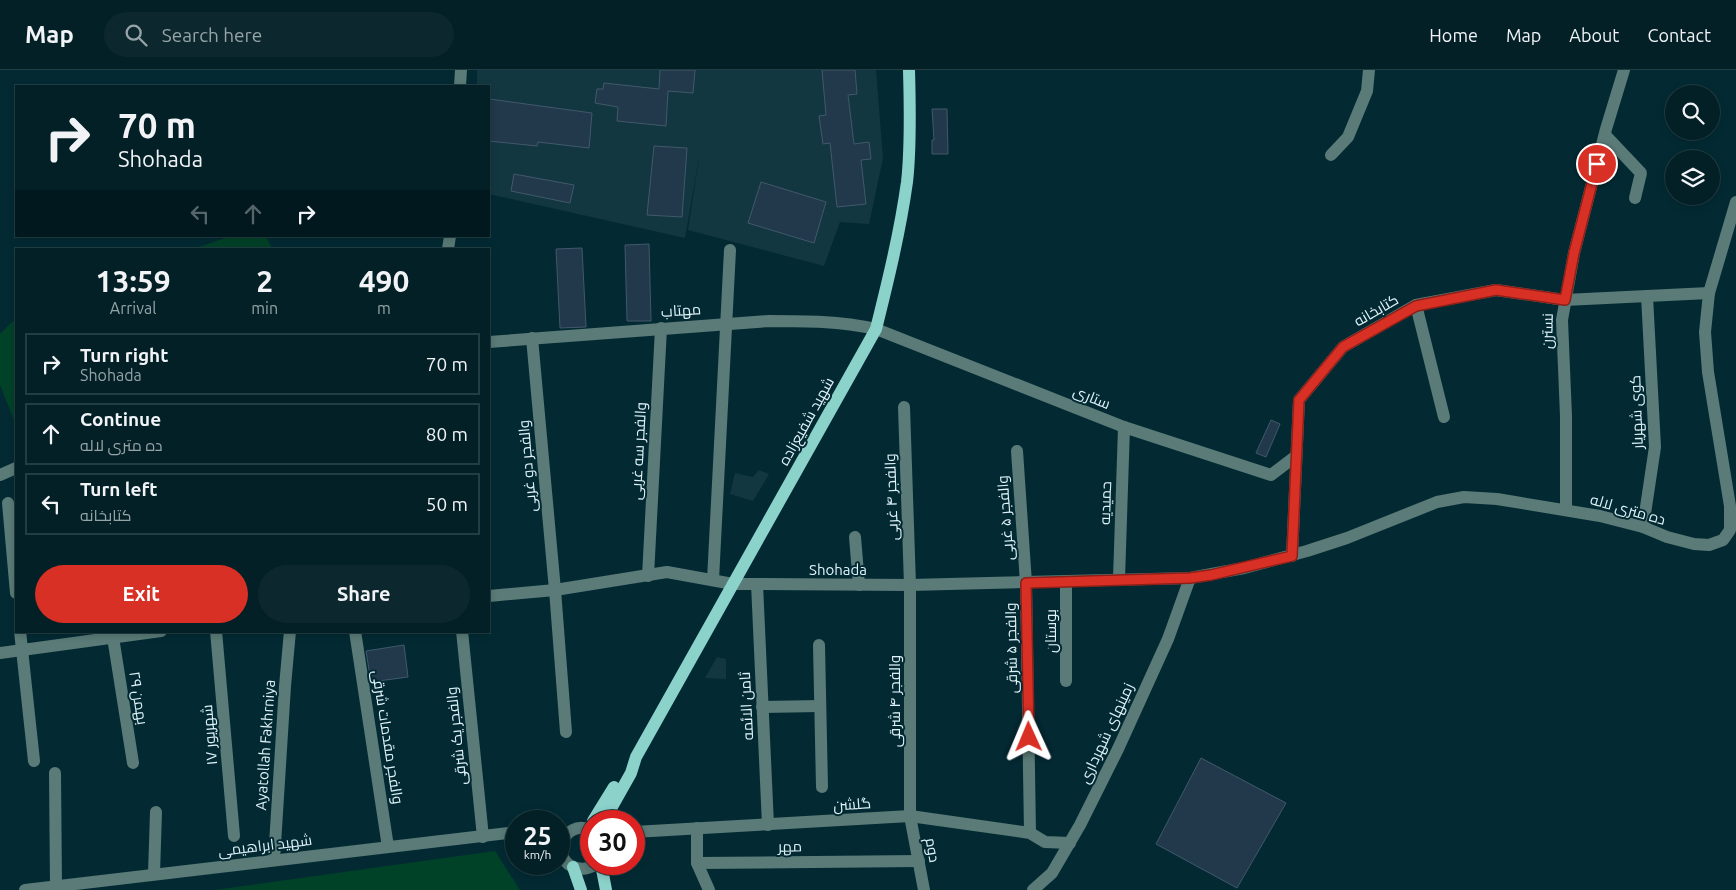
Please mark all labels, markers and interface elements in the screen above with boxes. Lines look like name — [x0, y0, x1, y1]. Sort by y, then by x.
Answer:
search box — [104, 12, 454, 57]
text: Map — [25, 21, 74, 48]
icon: search — [122, 21, 150, 49]
text: Search here — [162, 24, 262, 46]
text: Home — [1429, 25, 1478, 45]
text: Map — [1506, 25, 1541, 45]
text: About — [1569, 25, 1619, 45]
text: Contact — [1647, 25, 1711, 45]
map controls — [1665, 85, 1720, 205]
button: search — [1665, 85, 1720, 140]
icon: right — [35, 105, 100, 170]
text: 70 m — [118, 105, 196, 145]
pin — [1576, 143, 1618, 185]
text: Shohada — [118, 146, 203, 171]
icon: arrive — [1583, 150, 1611, 178]
button: layers — [1665, 150, 1720, 205]
icon: left — [186, 200, 214, 228]
icon: ahead — [239, 200, 267, 228]
icon: right — [292, 200, 320, 228]
text: 13:59 — [96, 264, 171, 298]
text: 2 — [256, 264, 273, 298]
text: 490 — [359, 264, 409, 298]
street label: کتابخانه — [1351, 291, 1401, 329]
text: Arrival — [110, 299, 156, 317]
text: min — [251, 299, 278, 317]
text: m — [377, 299, 391, 317]
street label: مهتاب — [660, 300, 702, 322]
street label: نسترن — [1538, 313, 1558, 349]
text: Turn right — [80, 344, 168, 366]
icon: right — [37, 350, 65, 378]
text: 70 m — [426, 353, 468, 375]
text: Shohada — [80, 366, 142, 384]
street label: شهید شفیع‌زاده — [775, 374, 840, 469]
street label: کوی شهریار — [1626, 375, 1648, 450]
street label: ستاری — [1070, 382, 1113, 414]
street label: والفجر سه غربی — [627, 402, 651, 501]
text: Continue — [80, 408, 161, 430]
street label: والفجر دو غربی — [515, 419, 541, 513]
icon: ahead — [37, 420, 65, 448]
text: 80 m — [426, 423, 468, 445]
text: ده متری لاله — [80, 436, 162, 454]
street label: والفجر ۴ غربی — [881, 453, 903, 541]
street label: والفجر ۵ غربی — [994, 475, 1018, 561]
text: Turn left — [80, 478, 158, 500]
street label: حمیدیه — [1096, 481, 1114, 525]
icon: left — [37, 490, 65, 518]
street label: ده متری لاله — [1588, 490, 1668, 530]
text: 50 m — [426, 493, 468, 515]
text: کتابخانه — [80, 506, 132, 524]
street label: Shohada — [809, 561, 867, 578]
button: Exit — [35, 565, 248, 623]
button: Share — [258, 565, 470, 623]
street label: والفجر ۵ شرقی — [1002, 603, 1022, 693]
street label: بوستان — [1042, 609, 1061, 653]
street label: والفجر ۴ شرقی — [886, 655, 905, 747]
street label: والفجر مقدمات شرقی — [367, 669, 407, 806]
street label: ۲۹ بهمن — [124, 670, 152, 726]
street label: ثامن الائمه — [736, 671, 758, 741]
street label: Ayatollah Fakhrniya — [252, 679, 278, 811]
street label: زمینهای شهرداری — [1075, 680, 1139, 787]
street label: والفجر یک شرقی — [442, 686, 472, 786]
street label: ۱۷ شهریور — [198, 704, 222, 766]
position arrow — [1002, 710, 1054, 762]
street label: گلشن — [833, 794, 872, 816]
speed limit sign: 30 — [580, 810, 645, 875]
text: 25 — [523, 822, 552, 850]
street label: شهید ابراهیمی — [217, 831, 313, 861]
street label: دوم — [921, 836, 944, 864]
street label: مهر — [777, 837, 802, 857]
text: km/h — [524, 848, 551, 861]

